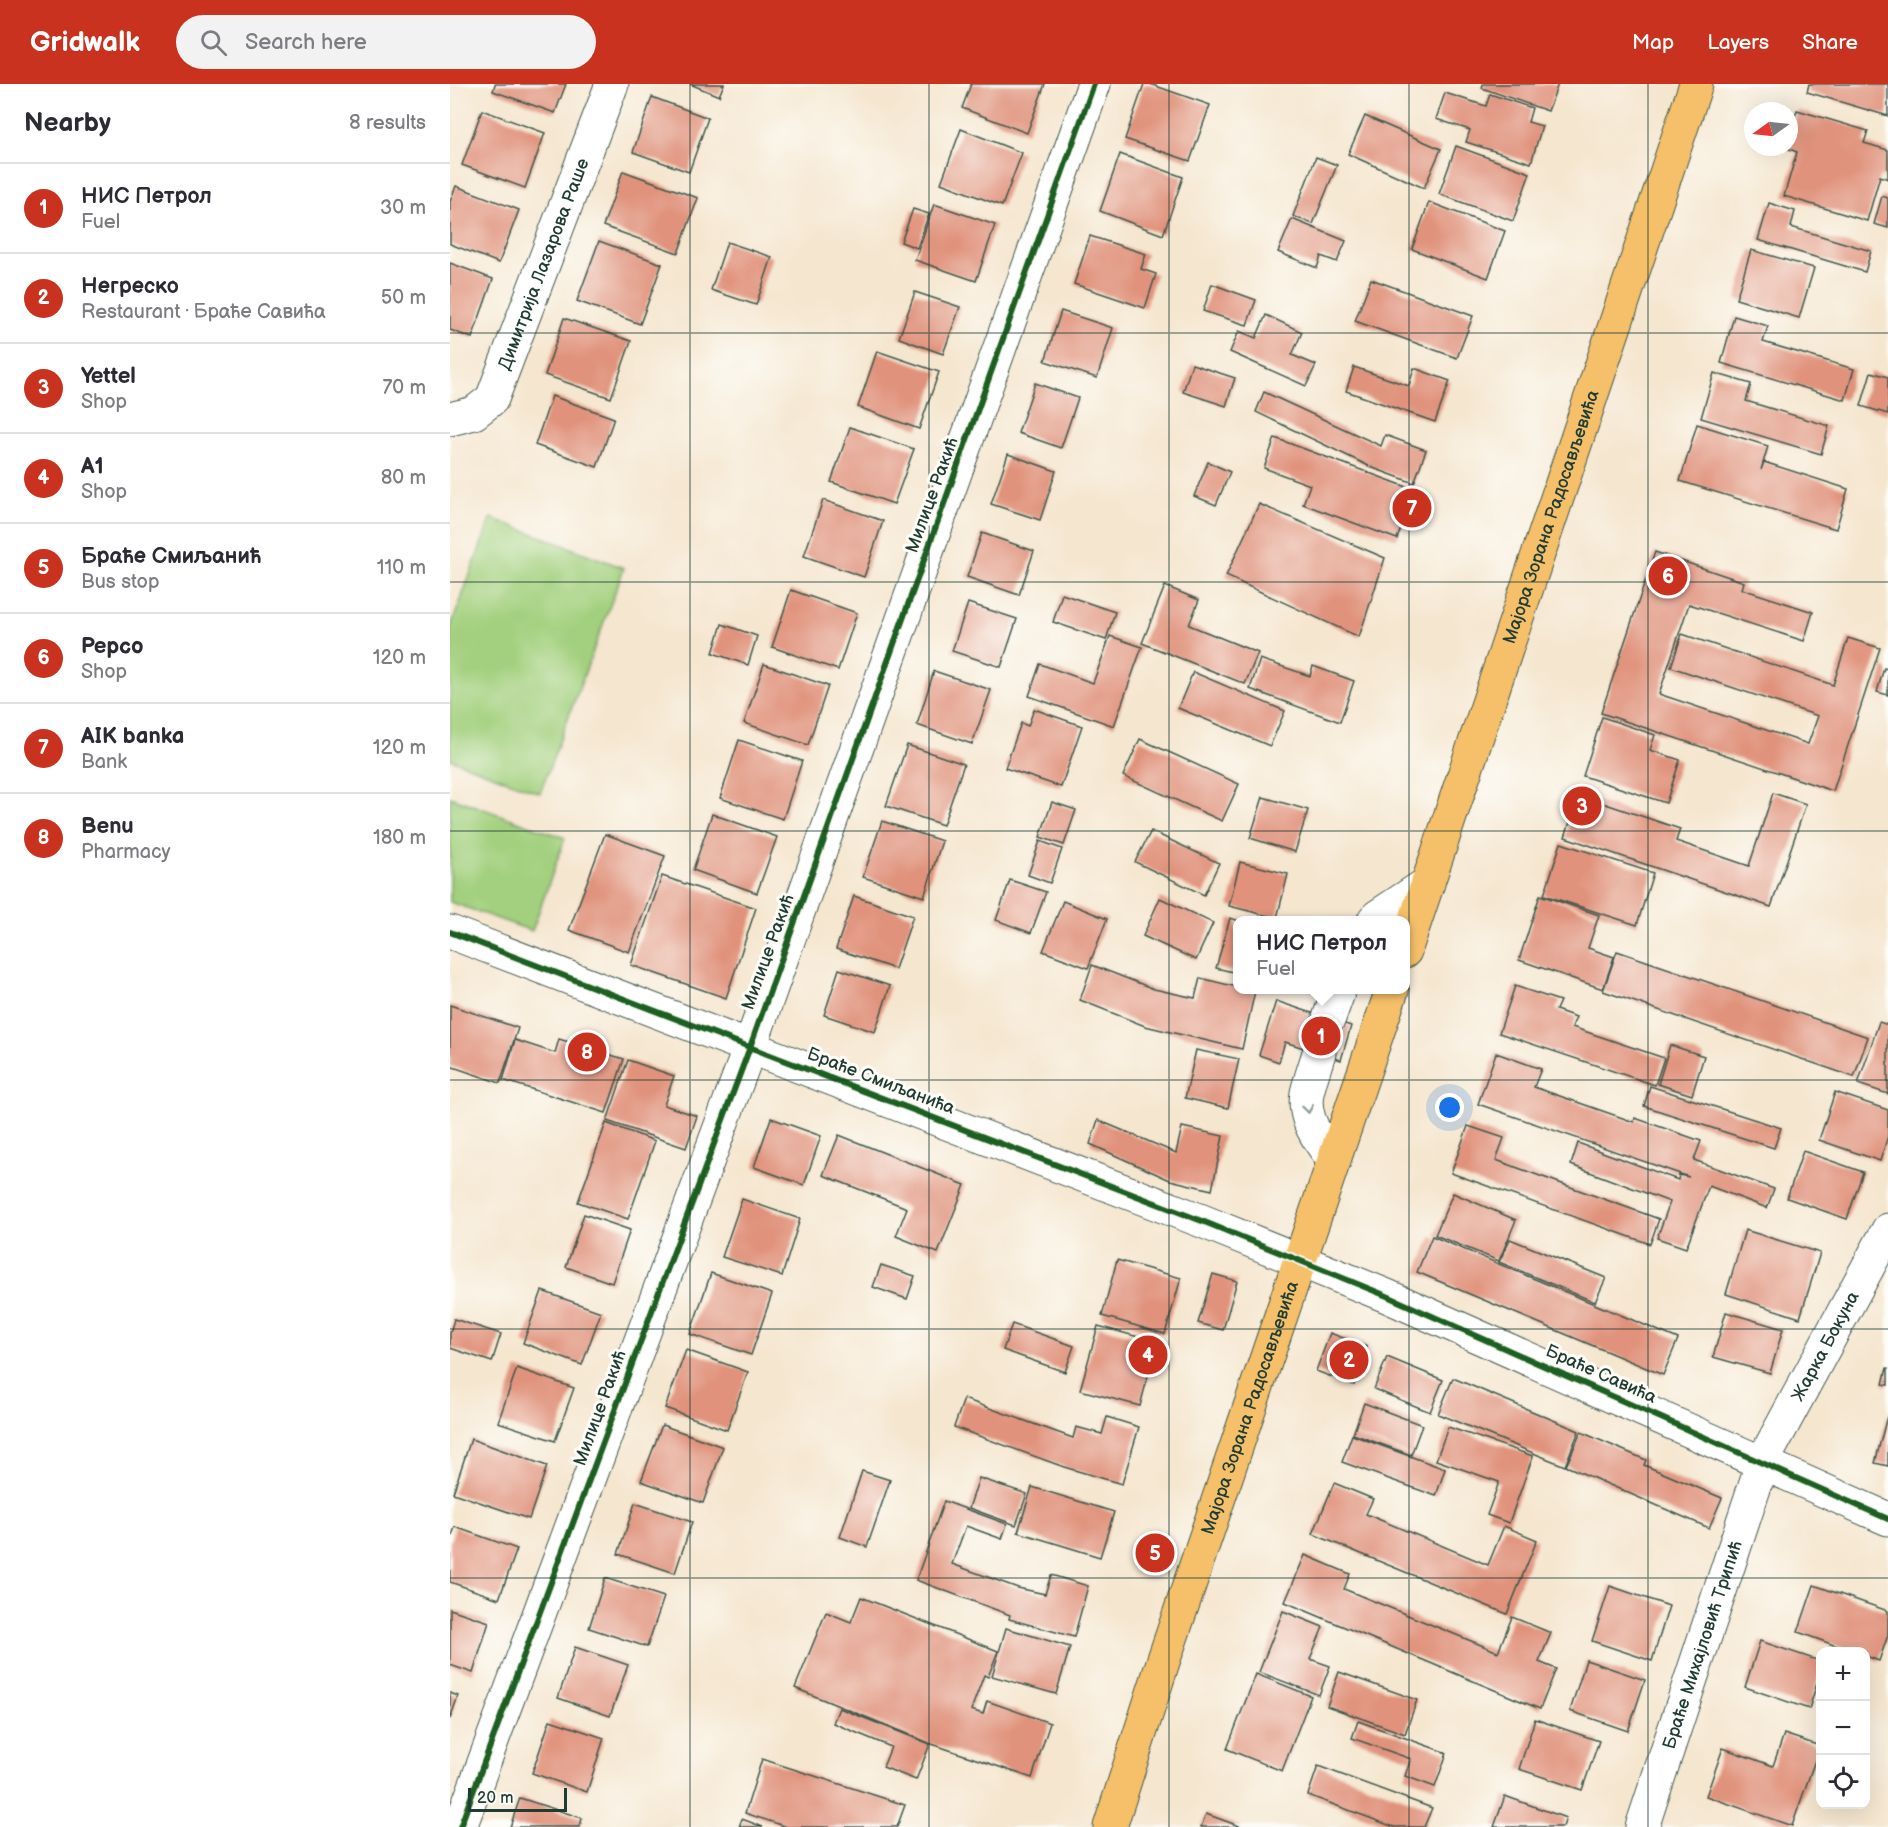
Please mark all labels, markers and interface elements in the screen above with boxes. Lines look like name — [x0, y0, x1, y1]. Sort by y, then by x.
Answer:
search box — [176, 15, 596, 69]
text: Gridwalk — [30, 26, 140, 59]
icon: search — [197, 26, 230, 59]
text: Search here — [245, 29, 367, 56]
text: Map — [1632, 30, 1674, 55]
text: Layers — [1707, 30, 1769, 55]
text: Share — [1802, 30, 1858, 55]
north arrow — [1744, 102, 1798, 156]
text: Nearby — [24, 108, 111, 139]
text: 8 results — [349, 111, 426, 135]
street label: Димитрија Лазарова Раше — [494, 155, 593, 373]
text: НИС Петрол — [81, 183, 212, 210]
text: 1 — [39, 196, 48, 220]
text: 30 m — [380, 196, 426, 220]
text: Fuel — [81, 210, 120, 234]
text: Негреско — [81, 273, 179, 300]
text: 2 — [38, 286, 49, 310]
text: 50 m — [381, 286, 426, 310]
text: Restaurant · Браће Савића — [81, 300, 326, 324]
text: Yettel — [81, 363, 136, 390]
text: 3 — [38, 376, 49, 400]
text: 70 m — [382, 376, 426, 400]
street label: Мајора Зорана Радосављевића — [1498, 387, 1603, 647]
text: Shop — [81, 390, 127, 414]
street label: Милице Ракић — [901, 434, 963, 556]
text: A1 — [81, 453, 104, 480]
text: 4 — [38, 466, 49, 490]
text: 80 m — [381, 466, 426, 490]
text: Shop — [81, 480, 127, 504]
pin: 7 — [1392, 486, 1432, 530]
text: Браће Смиљанић — [81, 543, 261, 570]
pin: 6 — [1648, 554, 1688, 598]
text: 5 — [38, 556, 49, 580]
text: 110 m — [377, 556, 426, 580]
text: Bus stop — [81, 570, 160, 594]
text: Pepco — [81, 633, 144, 660]
text: 6 — [37, 646, 50, 670]
text: 120 m — [373, 646, 426, 670]
text: Shop — [81, 660, 127, 684]
text: AIK banka — [81, 723, 184, 750]
text: 7 — [38, 736, 49, 760]
text: 120 m — [373, 736, 426, 760]
text: Bank — [81, 750, 127, 774]
pin: 3 — [1562, 784, 1602, 828]
text: Benu — [81, 813, 134, 840]
text: 8 — [37, 826, 50, 850]
text: 180 m — [373, 826, 426, 850]
text: Pharmacy — [81, 840, 171, 864]
street label: Милице Ракић — [737, 891, 799, 1013]
popup — [1233, 916, 1410, 994]
text: НИС Петрол — [1256, 930, 1387, 957]
text: Fuel — [1256, 957, 1295, 981]
pin: 1 — [1302, 1014, 1340, 1058]
pin: 8 — [568, 1030, 606, 1074]
street label: Браће Смиљанића — [804, 1043, 958, 1119]
your location — [1435, 1093, 1464, 1122]
one-way arrow — [1302, 1105, 1314, 1114]
street label: Мајора Зорана Радосављевића — [1197, 1278, 1303, 1537]
street label: Жарка Бокуна — [1787, 1287, 1864, 1405]
pin: 4 — [1128, 1332, 1168, 1378]
pin: 2 — [1330, 1338, 1368, 1382]
street label: Браће Савића — [1542, 1340, 1660, 1408]
street label: Милице Ракић — [569, 1347, 631, 1469]
pin: 5 — [1136, 1530, 1174, 1576]
street label: Браће Михајловић Трипић — [1658, 1538, 1746, 1752]
map controls — [1816, 1647, 1870, 1809]
button: + — [1816, 1647, 1870, 1701]
button: − — [1816, 1701, 1870, 1755]
button: locate — [1816, 1755, 1870, 1809]
scale bar — [468, 1785, 567, 1812]
text: 20 m — [477, 1789, 513, 1808]

